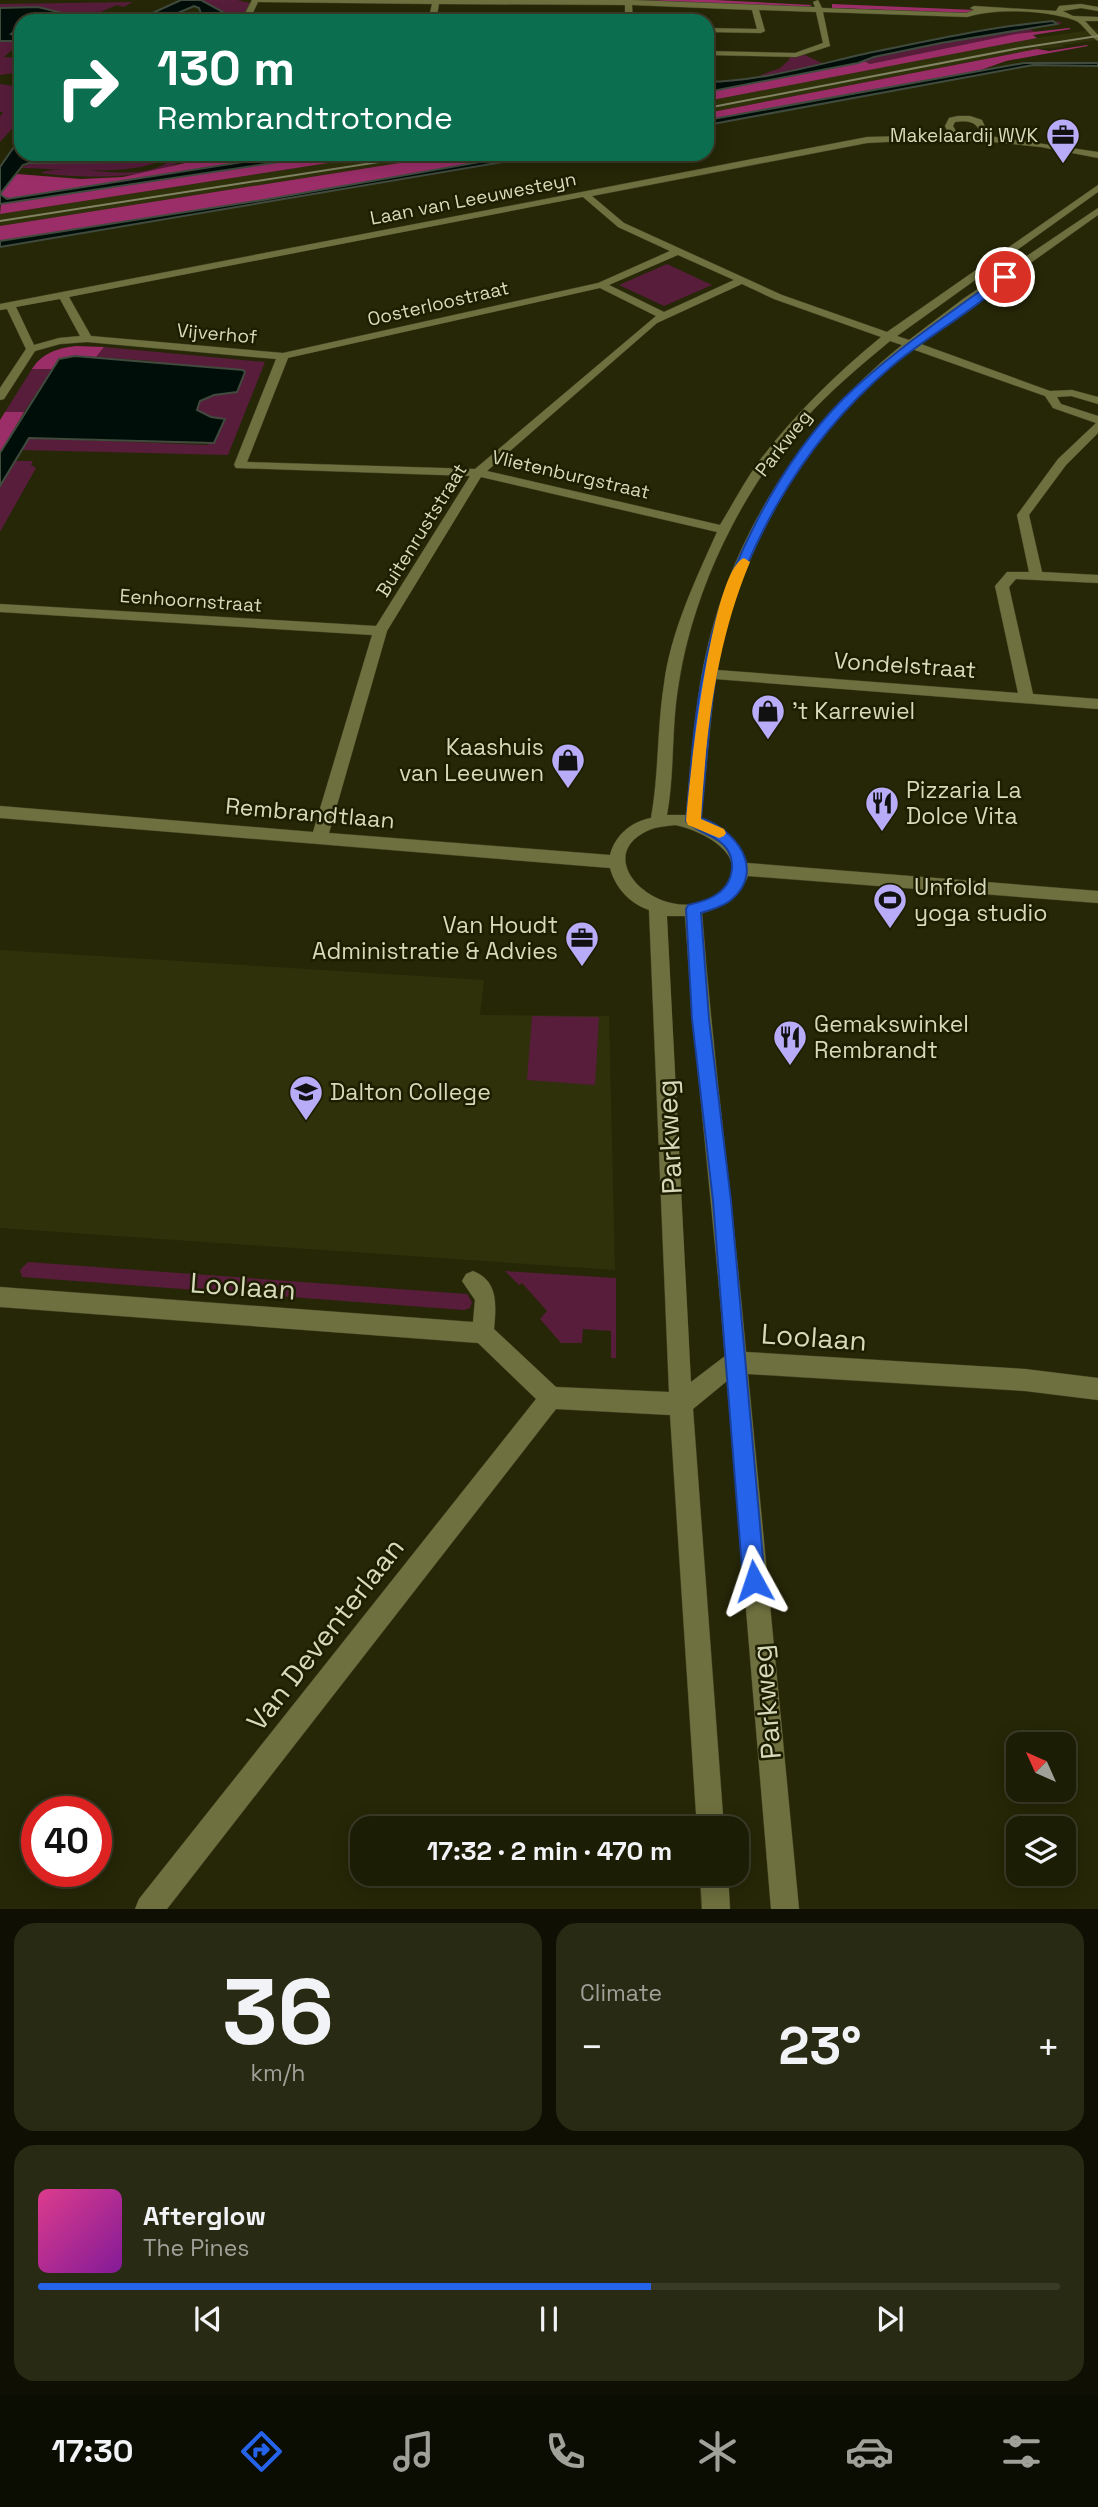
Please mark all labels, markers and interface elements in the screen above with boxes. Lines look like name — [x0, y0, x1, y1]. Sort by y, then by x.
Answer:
text: 130 m — [157, 37, 295, 99]
icon: right — [42, 42, 133, 133]
text: Rembrandtrotonde — [157, 98, 453, 138]
office icon: Makelaardij WVK — [1044, 116, 1082, 165]
place label: Makelaardij WVK — [890, 123, 1038, 148]
street label: Laan van Leeuwesteyn — [368, 166, 578, 231]
pin — [975, 247, 1035, 307]
icon: arrive — [986, 258, 1024, 296]
street label: Oosterloostraat — [365, 275, 511, 332]
street label: Vijverhof — [176, 318, 258, 349]
street label: Parkweg — [750, 405, 817, 482]
street label: Vlietenburgstraat — [489, 444, 652, 505]
street label: Buitenruststraat — [370, 459, 473, 602]
street label: Eenhoornstraat — [119, 583, 263, 618]
street label: Vondelstraat — [833, 645, 977, 685]
shop icon: 't Karrewiel — [749, 692, 787, 741]
place label: 't Karrewiel — [792, 696, 915, 726]
place label: Kaashuis van Leeuwen — [399, 732, 544, 788]
shop icon: Kaashuis van Leeuwen — [549, 741, 587, 790]
place label: Pizzaria La Dolce Vita — [906, 775, 1022, 831]
restaurant icon: Pizzaria La Dolce Vita — [863, 784, 901, 833]
street label: Rembrandtlaan — [224, 791, 396, 835]
place label: Unfold yoga studio — [914, 872, 1047, 928]
sports icon: Unfold yoga studio — [871, 881, 909, 930]
place label: Van Houdt Administratie & Advies — [312, 910, 558, 966]
office icon: Van Houdt Administratie & Advies — [563, 919, 601, 968]
place label: Gemakswinkel Rembrandt — [814, 1009, 969, 1065]
restaurant icon: Gemakswinkel Rembrandt — [771, 1018, 809, 1067]
school or university icon: Dalton College — [287, 1073, 325, 1122]
place label: Dalton College — [330, 1077, 491, 1107]
street label: Parkweg — [648, 1079, 690, 1195]
street label: Loolaan — [189, 1264, 297, 1308]
street label: Loolaan — [760, 1315, 868, 1359]
street label: Van Deventerlaan — [238, 1530, 412, 1738]
position arrow — [717, 1544, 791, 1618]
street label: Parkweg — [743, 1643, 789, 1761]
north arrow — [1006, 1732, 1076, 1802]
map controls — [1006, 1732, 1076, 1886]
speed limit sign: 40 — [21, 1796, 112, 1887]
button: layers — [1006, 1816, 1076, 1886]
text: 17:32 · 2 min · 470 m — [427, 1834, 672, 1868]
text: 36 — [222, 1954, 334, 2071]
text: Climate — [580, 1978, 662, 2008]
text: 23° — [779, 2013, 862, 2079]
text: − — [580, 2023, 604, 2071]
text: + — [1036, 2023, 1060, 2071]
text: km/h — [251, 2058, 305, 2088]
text: Afterglow — [143, 2199, 266, 2233]
text: The Pines — [143, 2233, 249, 2263]
icon: previous — [189, 2300, 227, 2338]
icon: pause — [530, 2300, 568, 2338]
icon: next — [871, 2300, 909, 2338]
icon: directions — [237, 2427, 286, 2476]
icon: music — [389, 2427, 438, 2476]
icon: phone — [541, 2427, 590, 2476]
icon: climate — [693, 2427, 742, 2476]
icon: car — [845, 2427, 894, 2476]
icon: filters — [997, 2427, 1046, 2476]
text: 17:30 — [52, 2431, 133, 2471]

